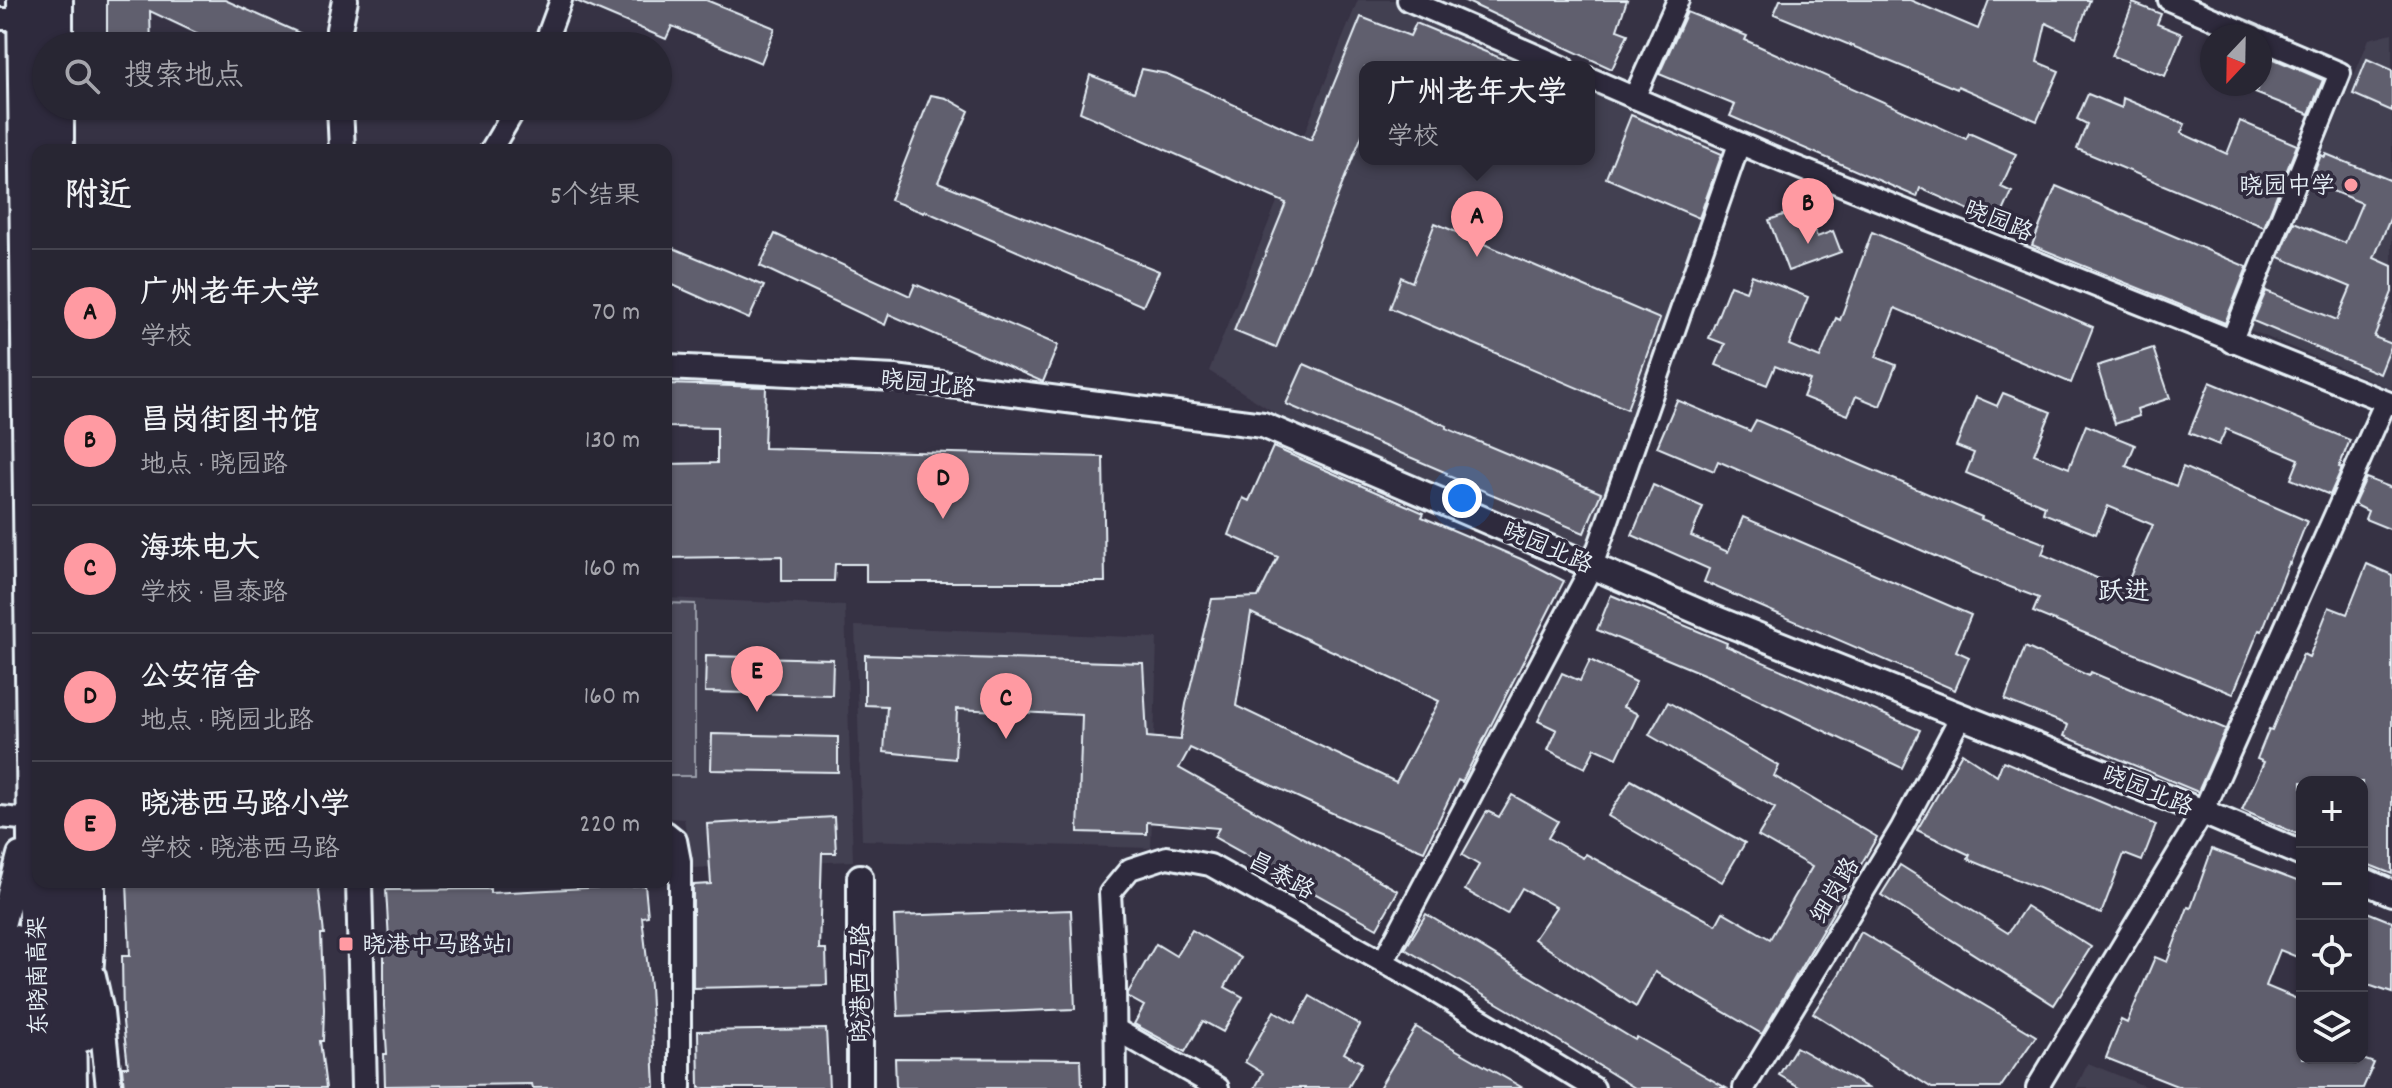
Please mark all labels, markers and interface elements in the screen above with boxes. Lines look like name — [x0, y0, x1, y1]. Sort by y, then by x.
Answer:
north arrow — [2200, 24, 2272, 96]
search box — [32, 32, 672, 120]
icon: search — [60, 54, 104, 98]
text: 搜索地点 — [124, 57, 244, 100]
popup — [1359, 61, 1595, 165]
text: 广州老年大学 — [1387, 74, 1567, 117]
text: 学校 — [1387, 120, 1439, 157]
place label: 晓园中学 — [2239, 171, 2335, 205]
text: 附近 — [64, 174, 132, 223]
marker: 晓园中学 — [2342, 176, 2360, 194]
pin: B — [1782, 178, 1834, 244]
text: 5个结果 — [550, 179, 640, 216]
pin: A — [1451, 191, 1503, 257]
street label: 晓园路 — [1958, 194, 2038, 252]
text: 广州老年大学 — [140, 274, 320, 317]
text: A — [83, 295, 97, 332]
text: 70 m — [592, 295, 640, 332]
text: 学校 — [140, 320, 192, 357]
street label: 晓园北路 — [878, 364, 977, 408]
text: 昌岗街图书馆 — [140, 402, 320, 445]
text: B — [84, 423, 96, 460]
text: 130 m — [585, 423, 640, 460]
text: 地点 · 晓园路 — [140, 448, 288, 485]
pin: D — [917, 453, 969, 519]
your location — [1442, 478, 1482, 518]
street label: 晓园北路 — [1496, 515, 1598, 584]
text: 海珠电大 — [140, 530, 260, 573]
text: C — [84, 551, 96, 588]
text: 160 m — [584, 551, 640, 588]
district label: 跃进 — [2098, 575, 2150, 612]
text: 学校 · 昌泰路 — [140, 576, 288, 613]
pin: E — [731, 646, 783, 712]
text: 公安宿舍 — [140, 658, 260, 701]
pin: C — [980, 673, 1032, 739]
text: D — [83, 679, 97, 716]
text: 160 m — [584, 679, 640, 716]
text: 地点 · 晓园北路 — [140, 704, 314, 741]
street label: 晓园北路 — [2096, 759, 2198, 827]
map controls — [2296, 776, 2368, 1064]
button: + — [2296, 776, 2368, 848]
text: 晓港西马路小学 — [140, 786, 350, 829]
text: E — [84, 807, 96, 844]
text: 220 m — [579, 807, 640, 844]
text: 学校 · 晓港西马路 — [140, 832, 340, 869]
street label: 昌泰路 — [1241, 845, 1320, 910]
button: − — [2296, 848, 2368, 920]
street label: 细岗路 — [1803, 852, 1870, 931]
street label: 东晓南高架 — [22, 916, 58, 1036]
button: locate — [2296, 920, 2368, 992]
street label: 晓港西马路 — [846, 923, 880, 1043]
place label: 晓港中马路站1 — [362, 930, 511, 964]
marker: 晓港中马路站1 — [337, 935, 355, 953]
button: layers — [2296, 992, 2368, 1064]

